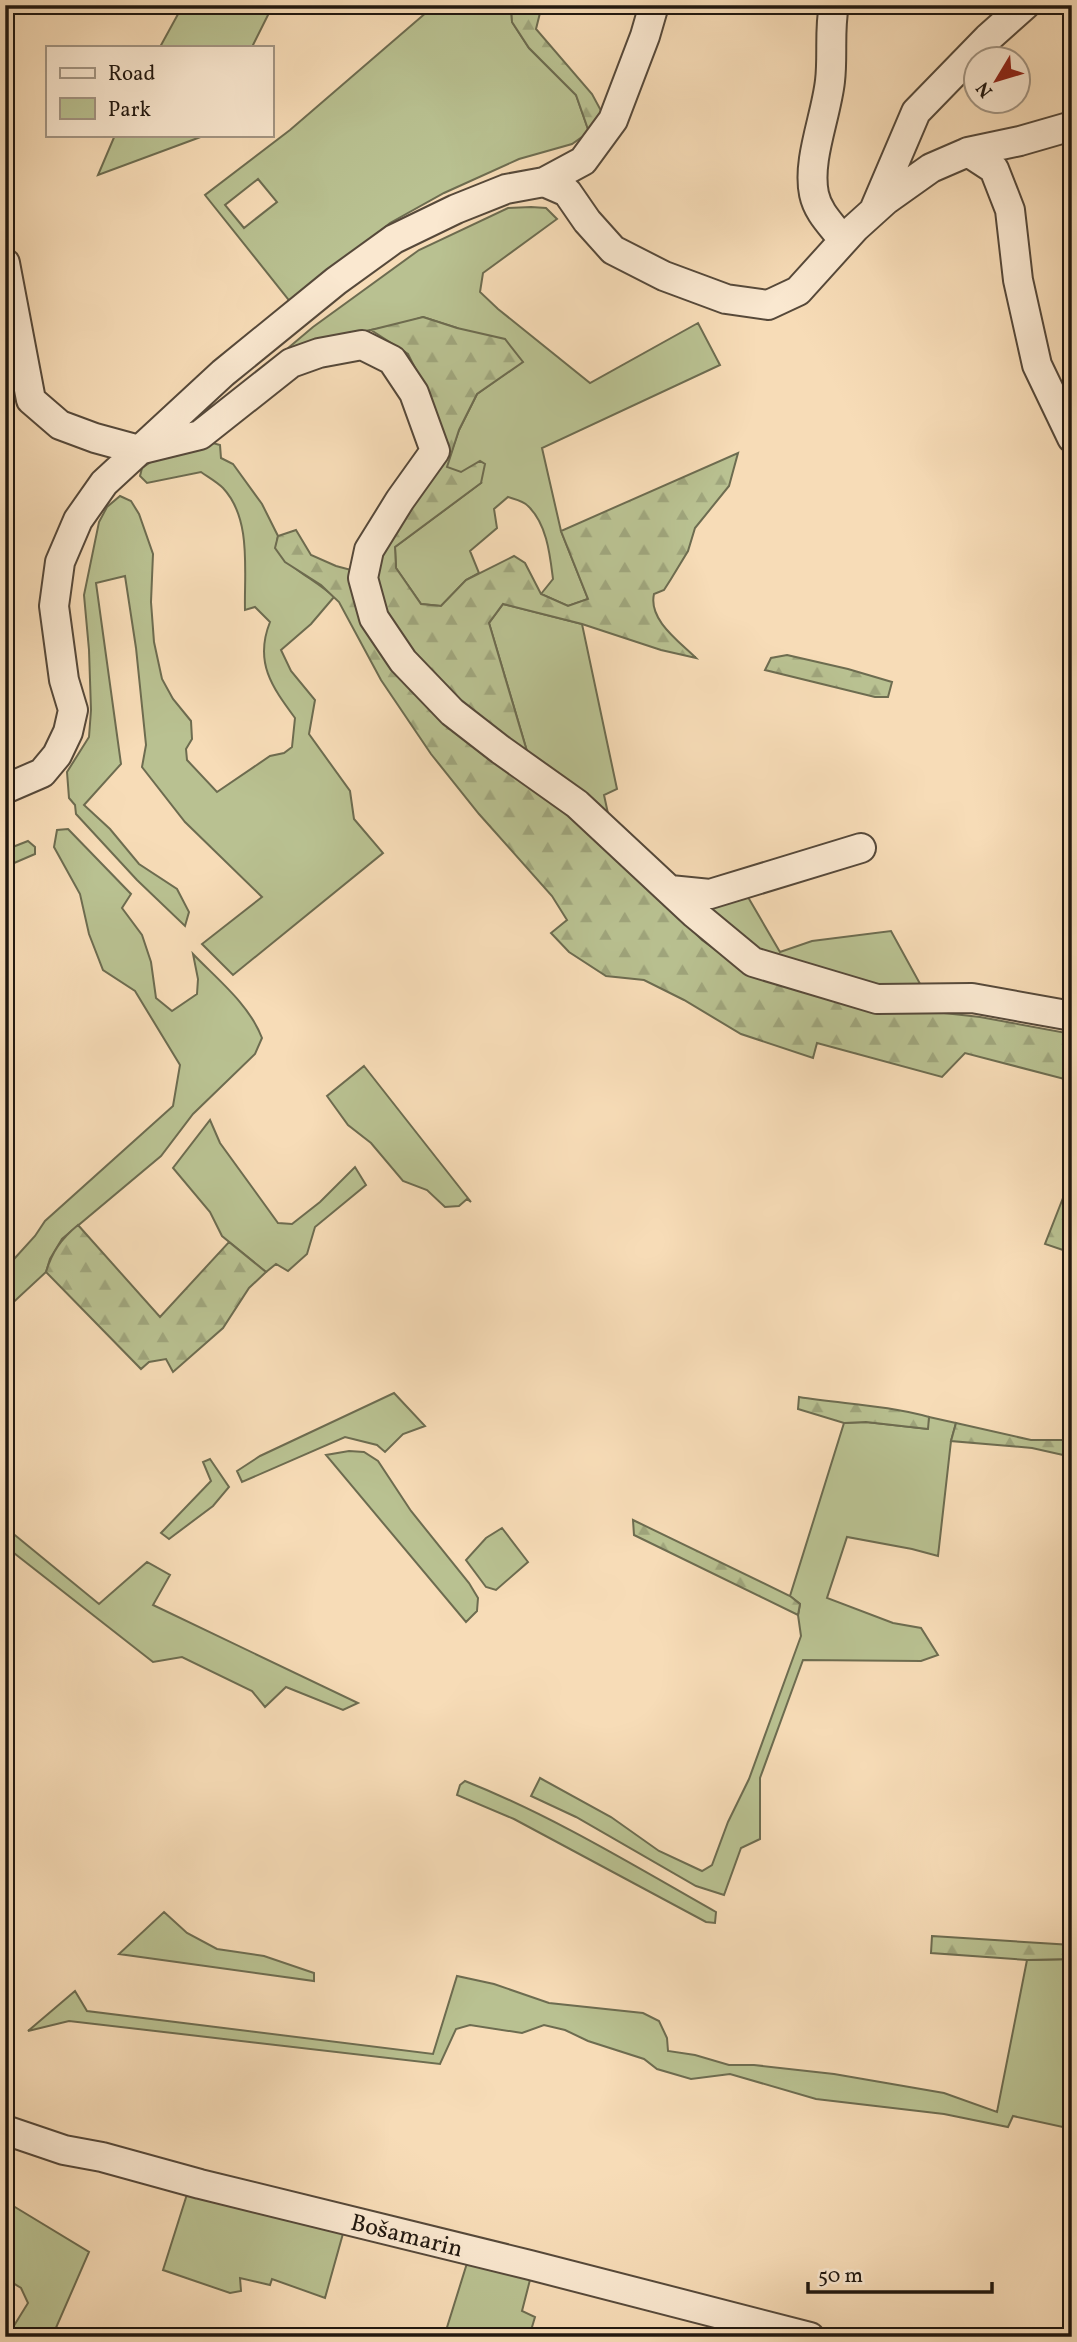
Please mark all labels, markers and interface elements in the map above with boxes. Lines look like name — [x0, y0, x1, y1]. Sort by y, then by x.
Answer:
legend — [46, 46, 273, 136]
north arrow — [962, 46, 1032, 116]
text: Road — [108, 60, 155, 89]
text: N — [971, 76, 1000, 103]
text: Park — [108, 96, 151, 125]
street label: Bošamarin — [347, 2207, 466, 2267]
scale bar — [808, 2251, 991, 2295]
text: 50 m — [818, 2262, 863, 2291]

